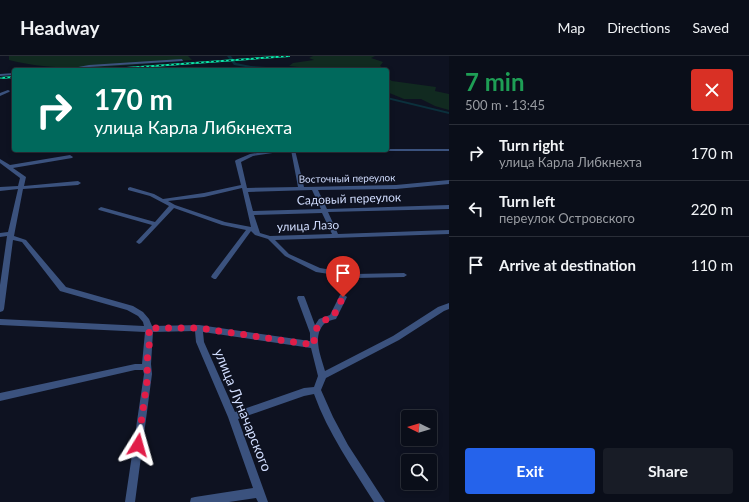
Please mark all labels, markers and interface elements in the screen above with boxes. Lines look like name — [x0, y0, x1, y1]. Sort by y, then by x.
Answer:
text: Headway — [20, 16, 99, 39]
text: Map — [558, 19, 585, 36]
text: Directions — [607, 19, 670, 36]
text: Saved — [692, 19, 729, 36]
text: 7 min — [465, 67, 525, 96]
button: close — [691, 69, 733, 111]
text: 170 m — [94, 82, 173, 116]
icon: right — [28, 84, 80, 136]
text: 500 m · 13:45 — [465, 97, 545, 113]
text: улица Карла Либкнехта — [94, 116, 292, 138]
text: Turn right — [499, 136, 564, 154]
icon: right — [465, 142, 487, 164]
text: 170 m — [691, 144, 733, 162]
text: улица Карла Либкнехта — [499, 154, 642, 170]
street label: Восточный переулок — [299, 171, 396, 185]
street label: Садовый переулок — [297, 189, 402, 208]
text: Turn left — [499, 192, 555, 210]
icon: left — [465, 198, 487, 220]
text: 220 m — [691, 200, 733, 218]
text: переулок Островского — [499, 210, 635, 226]
street label: улица Лазо — [276, 217, 340, 234]
icon: arrive — [465, 254, 487, 276]
pin — [326, 256, 360, 297]
text: Arrive at destination — [499, 256, 636, 274]
text: 110 m — [691, 256, 733, 274]
icon: arrive — [332, 262, 354, 284]
street label: улица Луначарского — [211, 346, 276, 474]
north arrow — [401, 410, 437, 446]
map controls — [401, 410, 437, 490]
position arrow — [117, 424, 159, 466]
button: Exit — [465, 448, 595, 494]
button: Share — [603, 448, 733, 494]
button: search — [401, 454, 437, 490]

